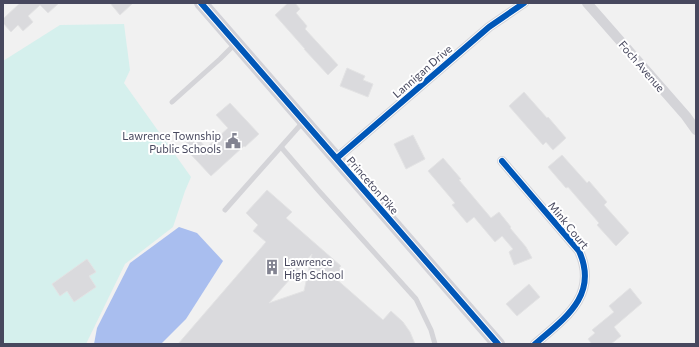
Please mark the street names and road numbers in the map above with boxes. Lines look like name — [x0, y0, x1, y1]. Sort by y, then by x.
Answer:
street label: Foch Avenue — [616, 38, 668, 94]
street label: Lannigan Drive — [390, 42, 454, 100]
street label: Princeton Pike — [344, 153, 402, 217]
street label: Mink Court — [546, 199, 592, 252]

